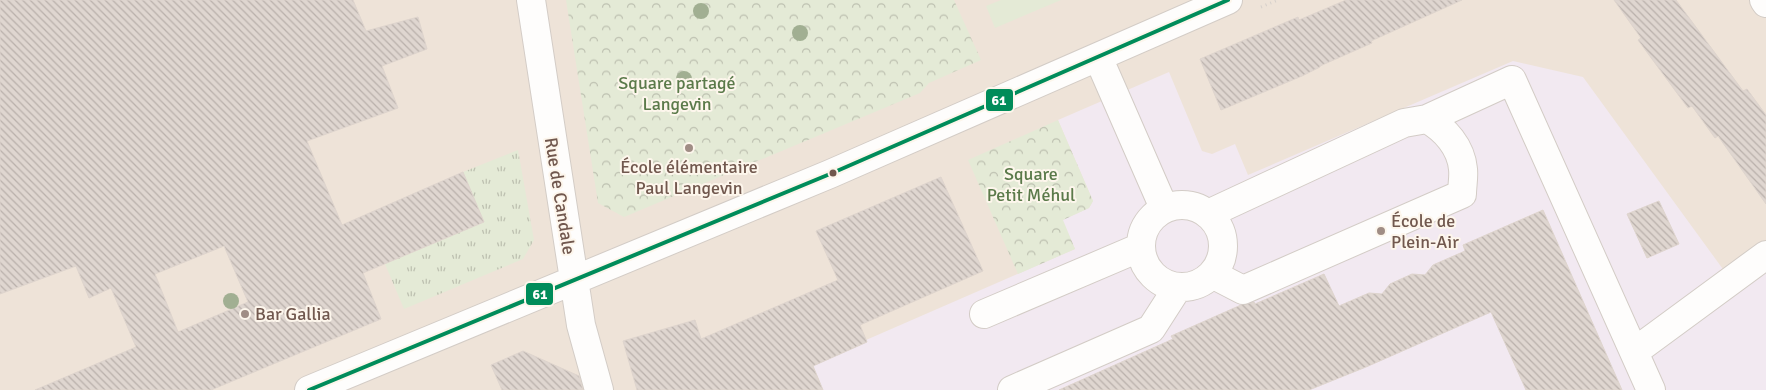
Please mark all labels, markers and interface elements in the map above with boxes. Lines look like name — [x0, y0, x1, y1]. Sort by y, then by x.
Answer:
park label: Square partagé Langevin — [618, 72, 736, 115]
line badge: 61 — [985, 88, 1014, 112]
text: 61 — [991, 92, 1007, 109]
street label: Rue de Candale — [540, 136, 580, 256]
marker: École élémentaire Paul Langevin — [683, 142, 695, 154]
place label: École élémentaire Paul Langevin — [620, 156, 758, 199]
park label: Square Petit Méhul — [987, 163, 1075, 206]
unlabelled marker — [828, 168, 838, 178]
place label: École de Plein-Air — [1391, 210, 1459, 253]
marker: École de Plein-Air — [1375, 225, 1387, 237]
line badge: 61 — [525, 282, 554, 306]
text: 61 — [532, 286, 548, 303]
place label: Bar Gallia — [255, 303, 331, 325]
marker: Bar Gallia — [239, 308, 251, 320]

